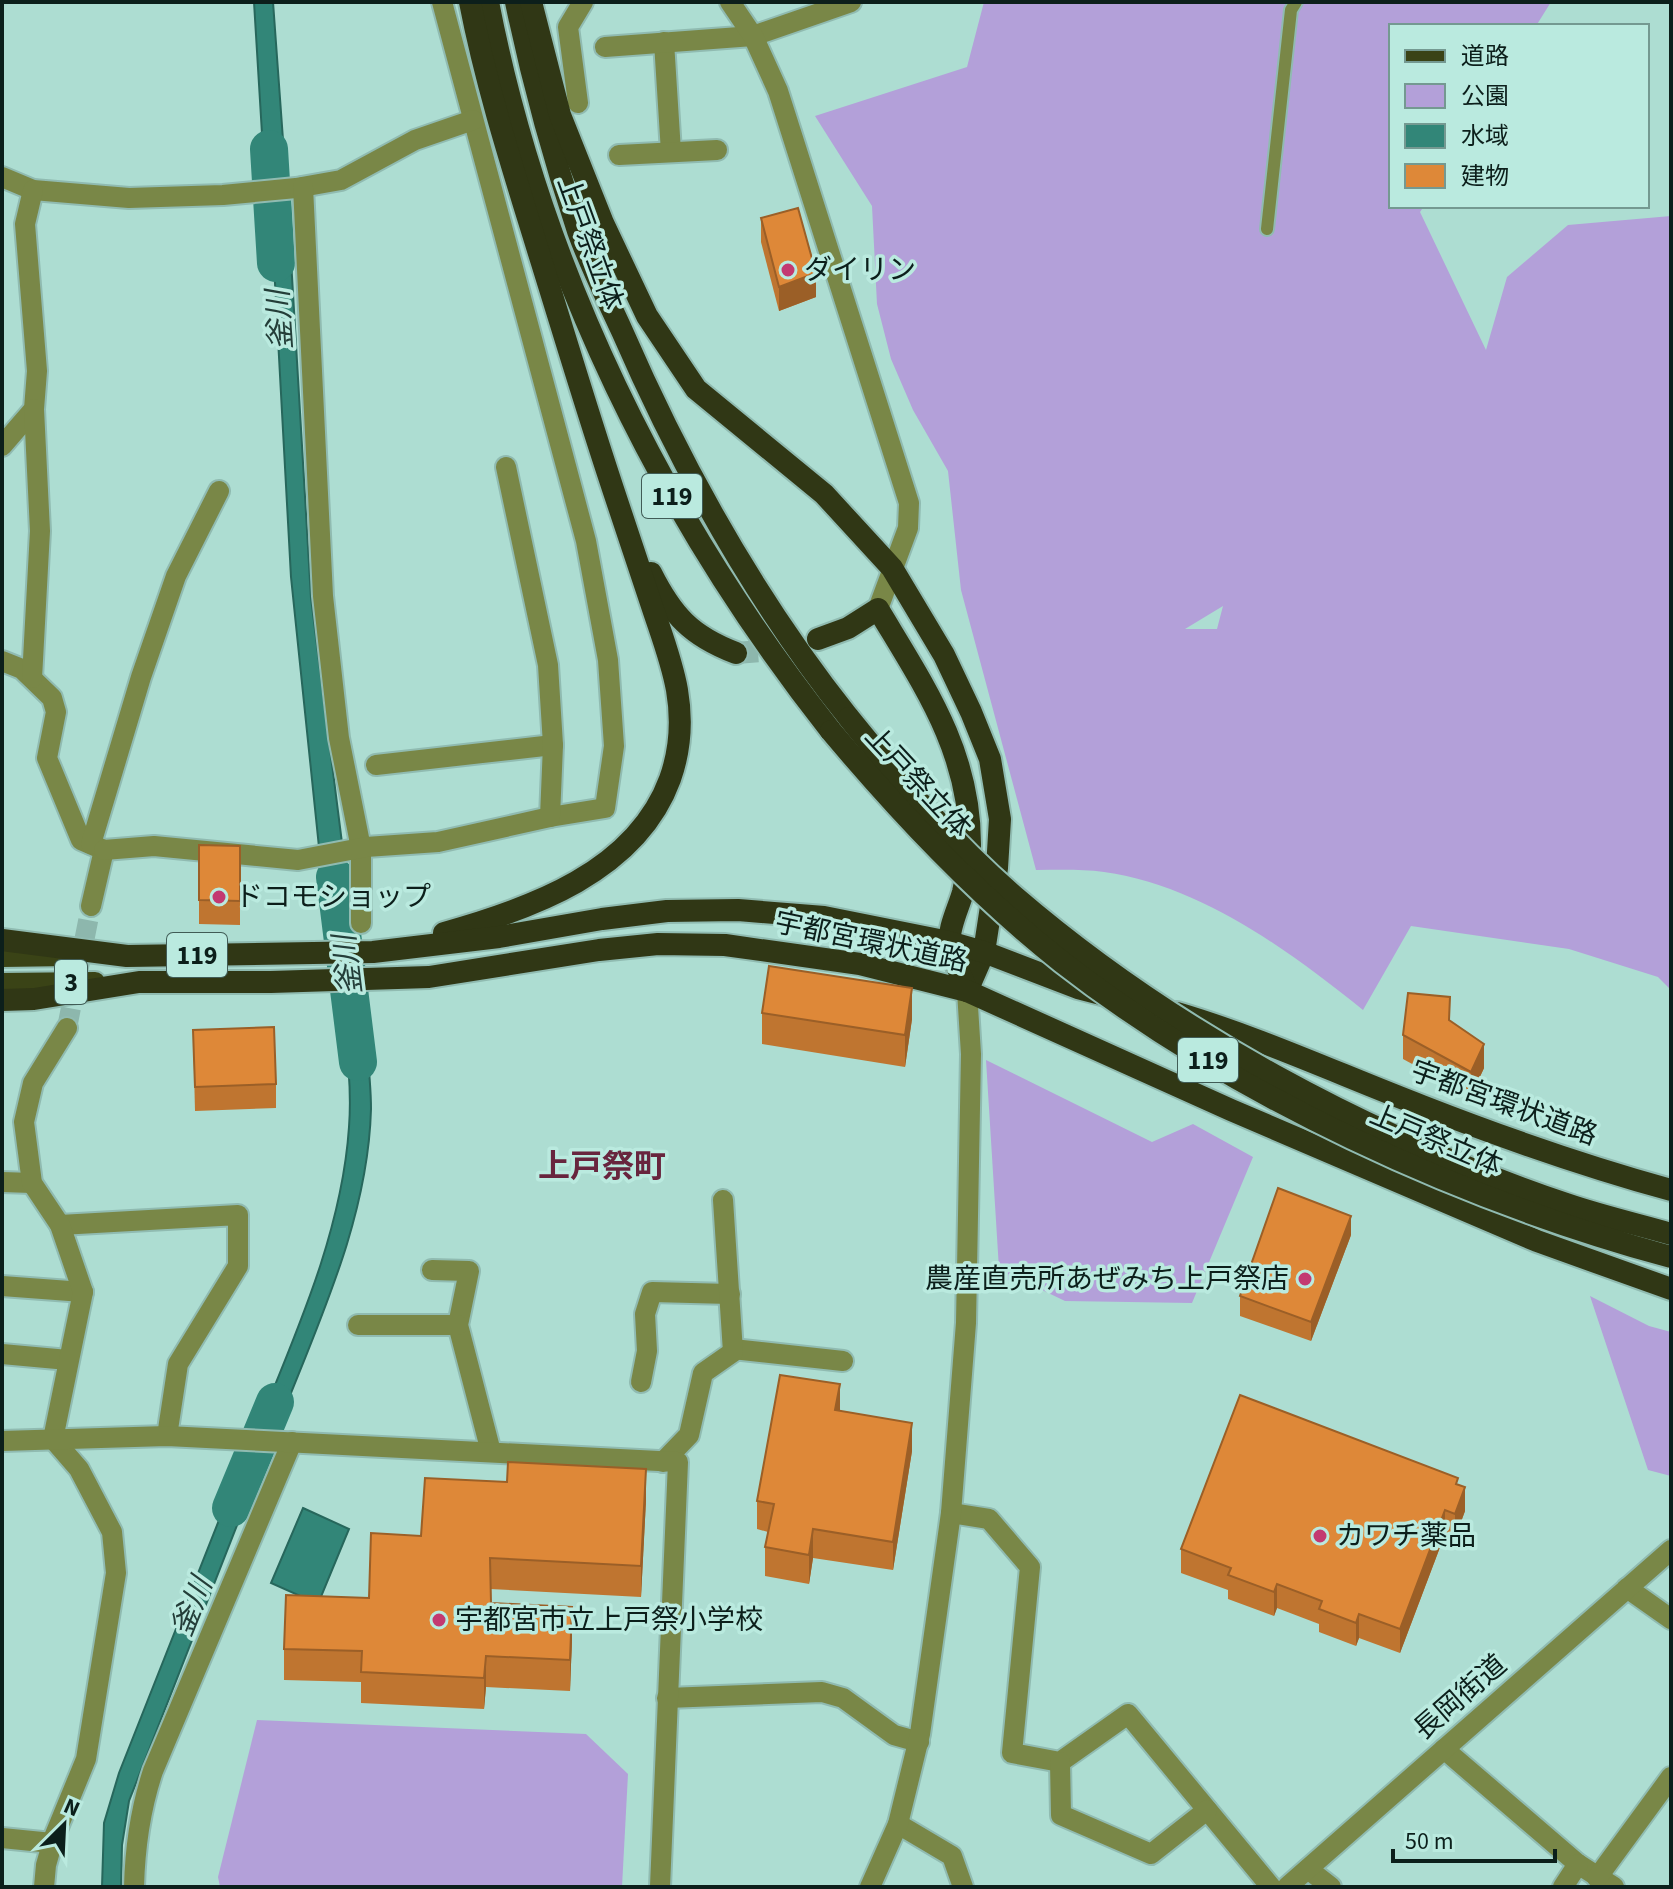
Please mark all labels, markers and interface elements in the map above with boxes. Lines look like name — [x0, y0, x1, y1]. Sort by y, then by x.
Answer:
legend — [1389, 24, 1649, 208]
text: 道路 — [1461, 39, 1509, 74]
text: 公園 — [1461, 79, 1509, 114]
text: 水域 — [1461, 119, 1509, 154]
text: 建物 — [1461, 159, 1509, 194]
street label: 上戸祭立体 — [547, 170, 633, 316]
place label: ダイリン — [804, 250, 916, 290]
marker: ダイリン — [779, 261, 797, 279]
water label: 釜川 — [256, 286, 304, 351]
road number: 119 — [642, 474, 702, 518]
street label: 上戸祭立体 — [856, 717, 980, 847]
place label: ドコモショップ — [235, 877, 431, 917]
marker: ドコモショップ — [210, 888, 228, 906]
street label: 宇都宮環状道路 — [771, 902, 971, 982]
water label: 釜川 — [323, 930, 373, 997]
road number: 119 — [167, 933, 227, 977]
road number: 3 — [55, 960, 87, 1004]
road number: 119 — [1178, 1038, 1238, 1082]
street label: 宇都宮環状道路 — [1405, 1051, 1603, 1155]
street label: 上戸祭立体 — [1364, 1094, 1508, 1186]
district label: 上戸祭町 — [538, 1144, 666, 1190]
place label: 農産直売所あぜみち上戸祭店 — [925, 1259, 1289, 1299]
marker: 農産直売所あぜみち上戸祭店 — [1296, 1270, 1314, 1288]
place label: カワチ薬品 — [1336, 1516, 1476, 1556]
marker: カワチ薬品 — [1311, 1527, 1329, 1545]
water label: 釜川 — [161, 1568, 224, 1643]
place label: 宇都宮市立上戸祭小学校 — [455, 1600, 763, 1640]
marker: 宇都宮市立上戸祭小学校 — [430, 1611, 448, 1629]
street label: 長岡街道 — [1405, 1645, 1515, 1749]
north arrow — [24, 1785, 104, 1865]
text: N — [59, 1790, 85, 1825]
scale bar — [1393, 1813, 1555, 1863]
text: 50 m — [1405, 1824, 1454, 1859]

